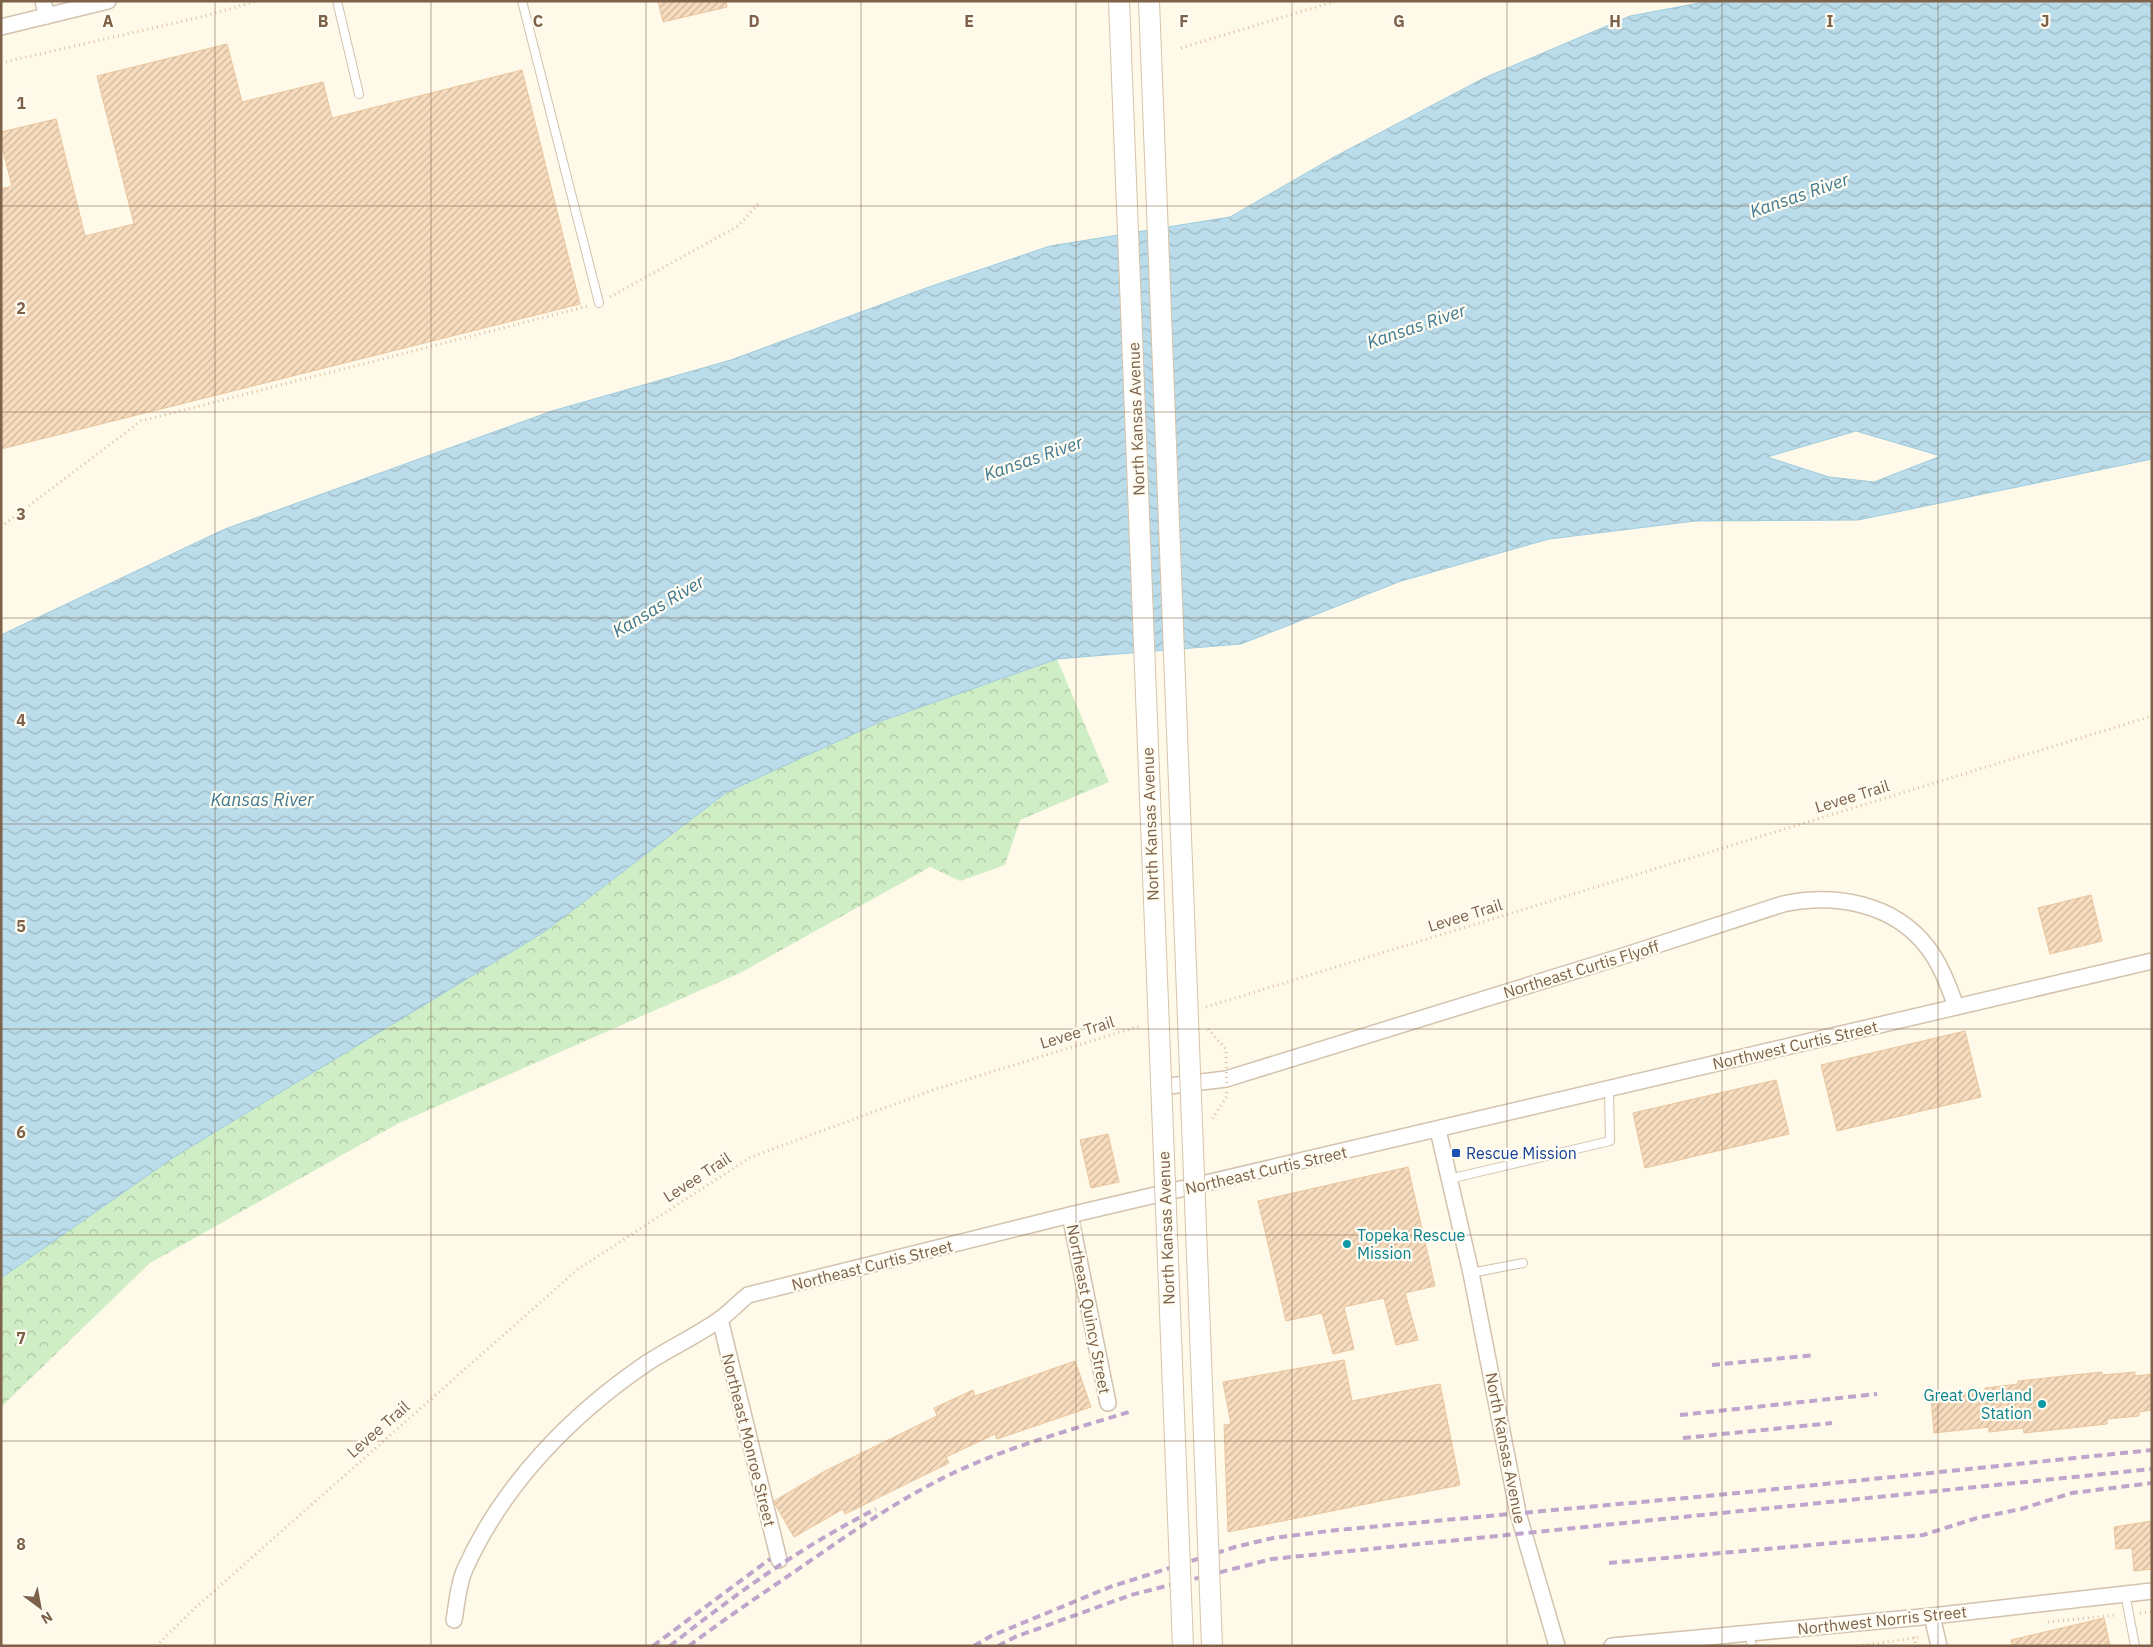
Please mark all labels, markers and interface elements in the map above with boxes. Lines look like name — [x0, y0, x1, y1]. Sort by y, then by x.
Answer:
text: A — [103, 11, 114, 31]
text: B — [318, 11, 329, 31]
text: C — [533, 11, 543, 31]
text: D — [748, 11, 760, 31]
text: E — [964, 11, 974, 31]
text: F — [1179, 11, 1189, 31]
text: G — [1393, 11, 1405, 31]
text: H — [1609, 11, 1621, 31]
text: I — [1827, 11, 1834, 31]
text: J — [2041, 11, 2049, 31]
text: 1 — [16, 93, 26, 113]
water label: Kansas River — [1747, 167, 1852, 223]
text: 2 — [16, 298, 26, 318]
water label: Kansas River — [1364, 298, 1469, 354]
street label: North Kansas Avenue — [1123, 342, 1149, 496]
water label: Kansas River — [981, 430, 1086, 486]
text: 3 — [16, 504, 26, 524]
water label: Kansas River — [608, 569, 708, 642]
text: 4 — [16, 710, 26, 730]
street label: North Kansas Avenue — [1137, 747, 1163, 901]
street label: Levee Trail — [1812, 775, 1892, 817]
water label: Kansas River — [210, 788, 314, 811]
street label: Levee Trail — [1425, 894, 1505, 936]
text: 5 — [16, 916, 26, 936]
street label: Northeast Curtis Flyoff — [1501, 936, 1661, 1002]
street label: Levee Trail — [1037, 1011, 1117, 1053]
street label: Northwest Curtis Street — [1710, 1016, 1880, 1074]
text: 6 — [16, 1122, 26, 1142]
street label: Northeast Curtis Street — [1183, 1142, 1349, 1198]
place label: Rescue Mission — [1466, 1143, 1577, 1163]
marker: Rescue Mission — [1450, 1147, 1462, 1159]
street label: Levee Trail — [659, 1148, 735, 1206]
street label: North Kansas Avenue — [1153, 1151, 1179, 1305]
street label: Northeast Quincy Street — [1063, 1222, 1115, 1396]
place label: Topeka Rescue Mission — [1357, 1225, 1466, 1263]
street label: Northeast Curtis Street — [789, 1235, 955, 1295]
marker: Topeka Rescue Mission — [1341, 1238, 1353, 1250]
text: 7 — [16, 1328, 26, 1348]
street label: Northeast Monroe Street — [718, 1351, 780, 1529]
street label: North Kansas Avenue — [1482, 1371, 1531, 1525]
place label: Great Overland Station — [1923, 1385, 2032, 1423]
street label: Levee Trail — [342, 1396, 414, 1462]
marker: Great Overland Station — [2036, 1398, 2048, 1410]
text: 8 — [16, 1534, 26, 1554]
north arrow — [15, 1582, 65, 1632]
street label: Northwest Norris Street — [1796, 1601, 1968, 1639]
text: N — [38, 1608, 56, 1628]

